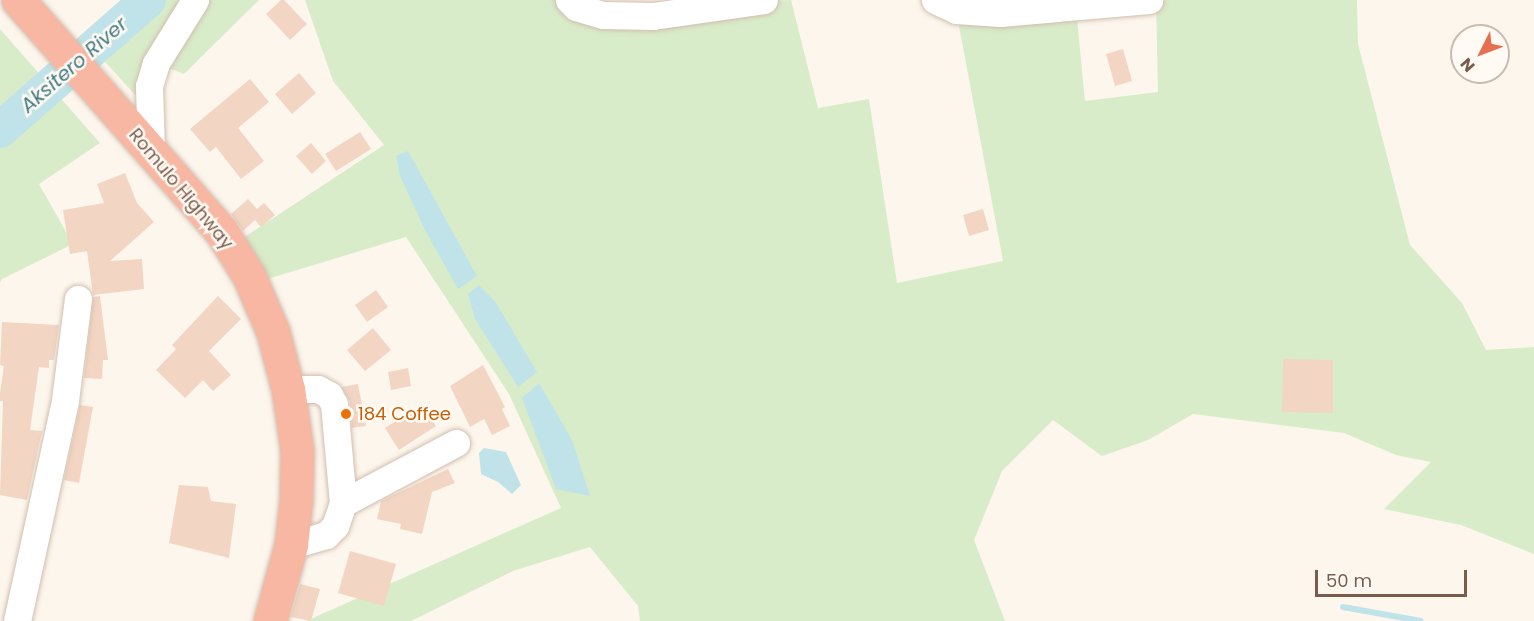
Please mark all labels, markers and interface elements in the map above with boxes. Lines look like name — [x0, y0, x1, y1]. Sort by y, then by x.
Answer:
water label: Aksitero River — [16, 12, 132, 118]
north arrow — [1450, 24, 1510, 84]
text: N — [1455, 53, 1480, 77]
street label: Romulo Highway — [124, 124, 238, 254]
place label: 184 Coffee — [358, 403, 451, 425]
marker: 184 Coffee — [339, 407, 353, 421]
scale bar — [1318, 558, 1470, 596]
text: 50 m — [1326, 568, 1372, 593]

